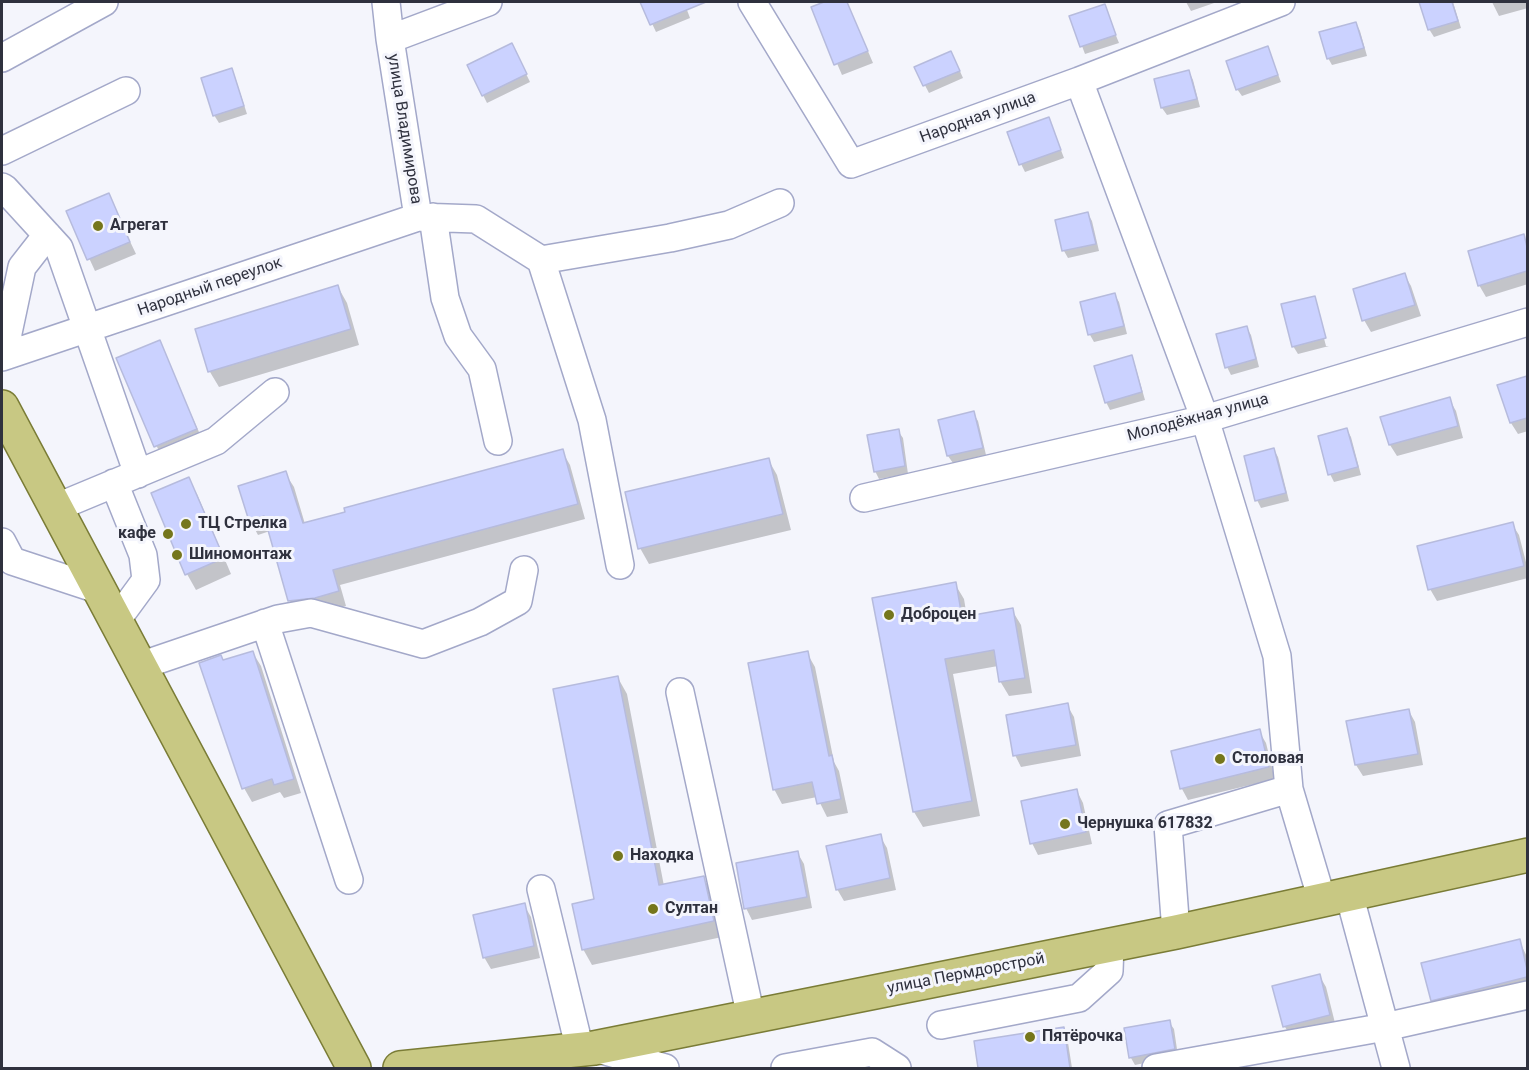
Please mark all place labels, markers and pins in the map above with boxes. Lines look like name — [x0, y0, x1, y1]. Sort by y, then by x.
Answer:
place label: Агрегат — [110, 216, 168, 236]
marker: Агрегат — [91, 219, 105, 233]
place label: ТЦ Стрелка — [198, 514, 287, 534]
marker: ТЦ Стрелка — [179, 517, 193, 531]
place label: кафе — [118, 524, 156, 544]
marker: кафе — [161, 527, 175, 541]
place label: Шиномонтаж — [189, 545, 292, 565]
marker: Шиномонтаж — [170, 548, 184, 562]
place label: Доброцен — [901, 605, 976, 625]
marker: Доброцен — [882, 608, 896, 622]
place label: Столовая — [1232, 749, 1304, 769]
marker: Столовая — [1213, 752, 1227, 766]
place label: Чернушка 617832 — [1077, 814, 1213, 834]
marker: Чернушка 617832 — [1058, 817, 1072, 831]
place label: Находка — [630, 846, 694, 866]
marker: Находка — [611, 849, 625, 863]
place label: Султан — [665, 899, 718, 919]
marker: Султан — [646, 902, 660, 916]
place label: Пятёрочка — [1042, 1027, 1123, 1047]
marker: Пятёрочка — [1023, 1030, 1037, 1044]

